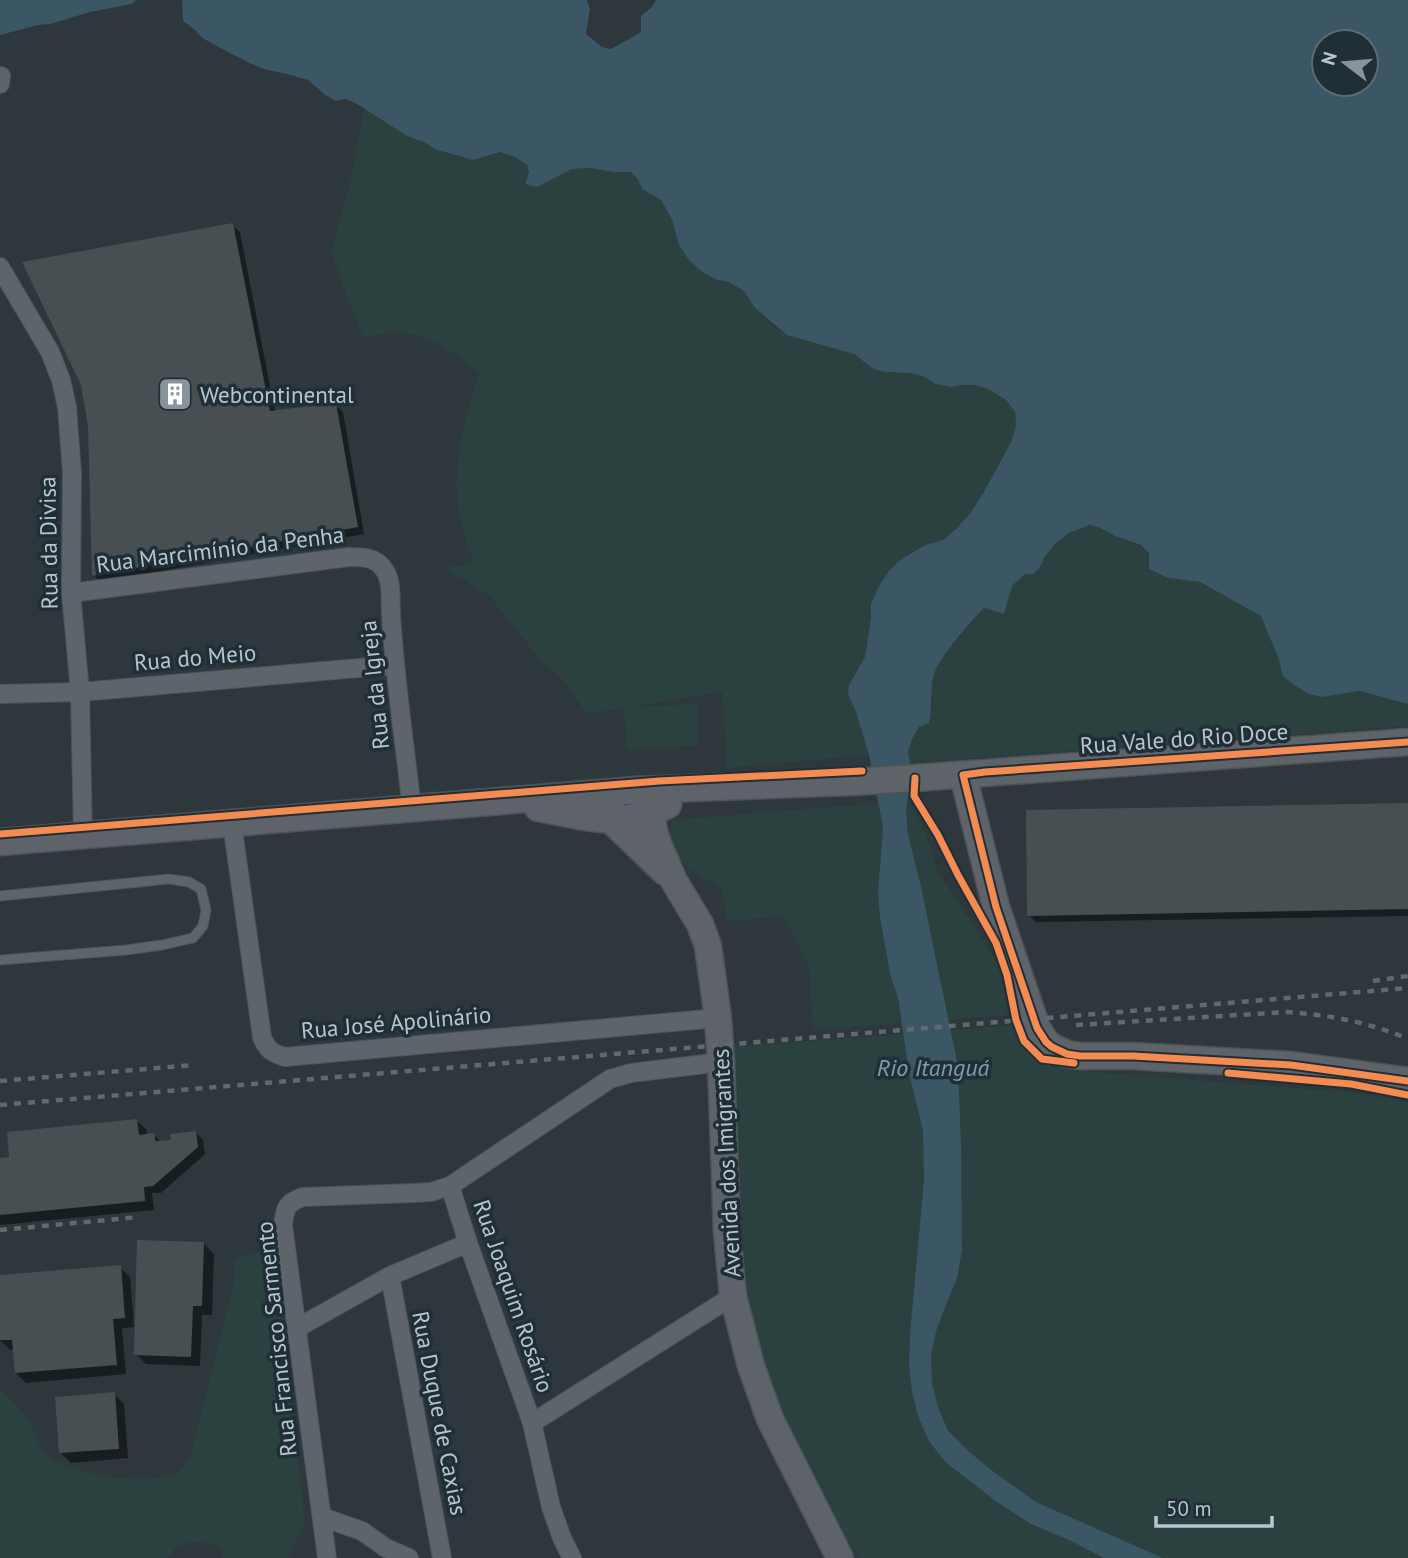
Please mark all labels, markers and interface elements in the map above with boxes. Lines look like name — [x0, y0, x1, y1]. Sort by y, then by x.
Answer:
north arrow — [1310, 28, 1380, 98]
text: N — [1315, 49, 1342, 68]
building icon: Webcontinental — [156, 375, 194, 413]
place label: Webcontinental — [200, 380, 354, 409]
street label: Rua da Divisa — [32, 476, 64, 610]
street label: Rua Marcimínio da Penha — [94, 519, 346, 579]
street label: Rua da Igreja — [353, 619, 395, 751]
street label: Rua do Meio — [133, 637, 257, 677]
street label: Rua Vale do Rio Doce — [1079, 716, 1289, 760]
street label: Rua José Apolinário — [300, 999, 492, 1045]
street label: Avenida dos Imigrantes — [706, 1048, 746, 1278]
water label: Rio Itanguá — [877, 1052, 989, 1083]
street label: Rua Joaquim Rosário — [467, 1196, 561, 1396]
street label: Rua Francisco Sarmento — [249, 1220, 303, 1458]
street label: Rua Duque de Caxias — [406, 1309, 474, 1517]
scale bar — [1156, 1484, 1272, 1528]
text: 50 m — [1166, 1495, 1212, 1522]

